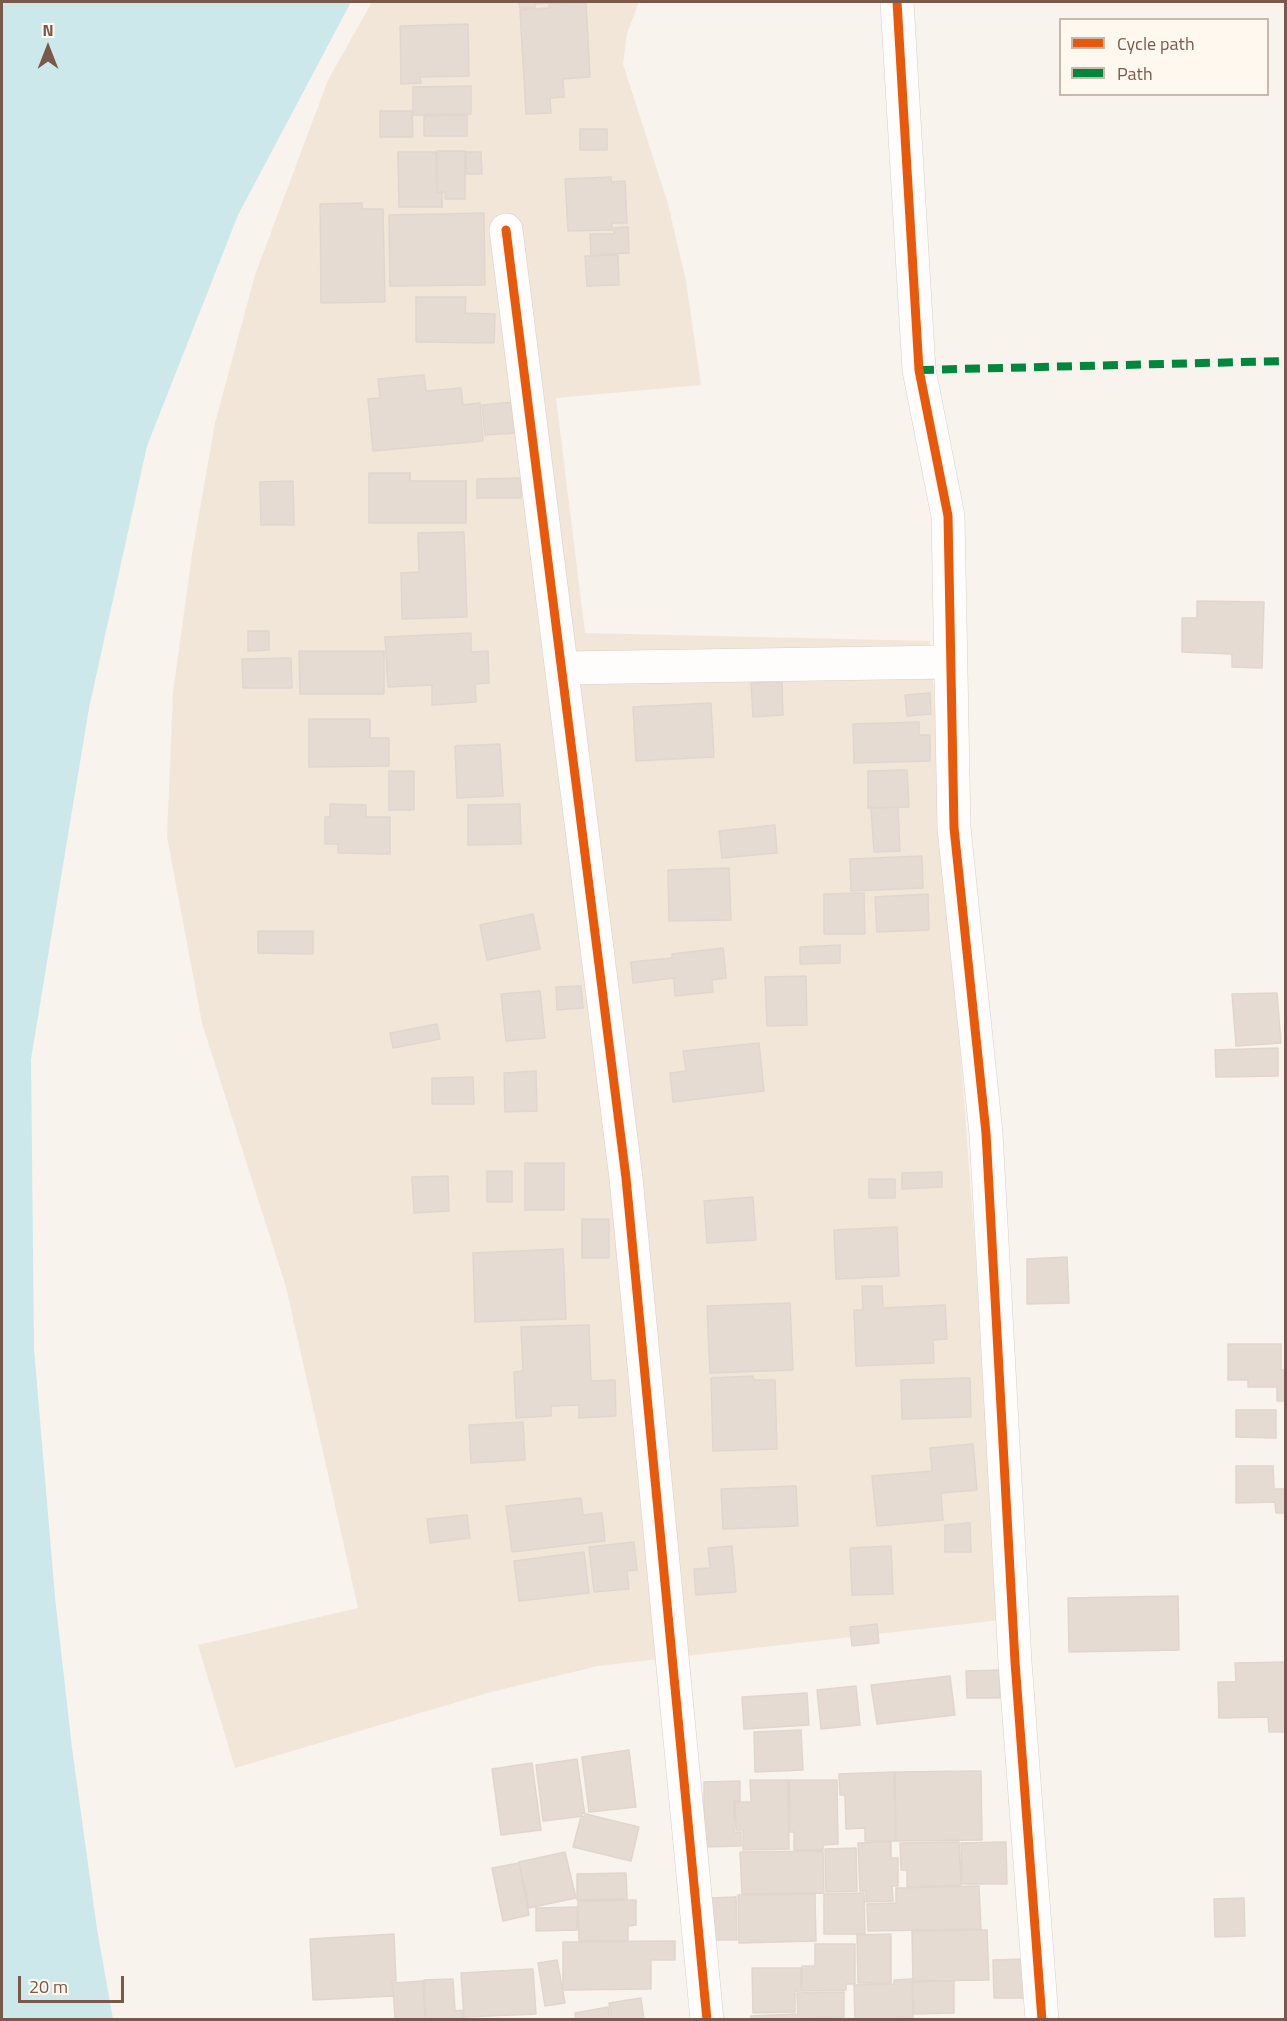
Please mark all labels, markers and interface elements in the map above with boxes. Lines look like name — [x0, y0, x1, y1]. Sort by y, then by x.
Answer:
north arrow — [18, 18, 78, 78]
text: N — [42, 18, 54, 42]
legend — [1059, 18, 1269, 96]
text: Cycle path — [1117, 30, 1195, 57]
text: Path — [1117, 60, 1153, 87]
scale bar — [21, 1964, 128, 2002]
text: 20 m — [29, 1973, 68, 2000]

